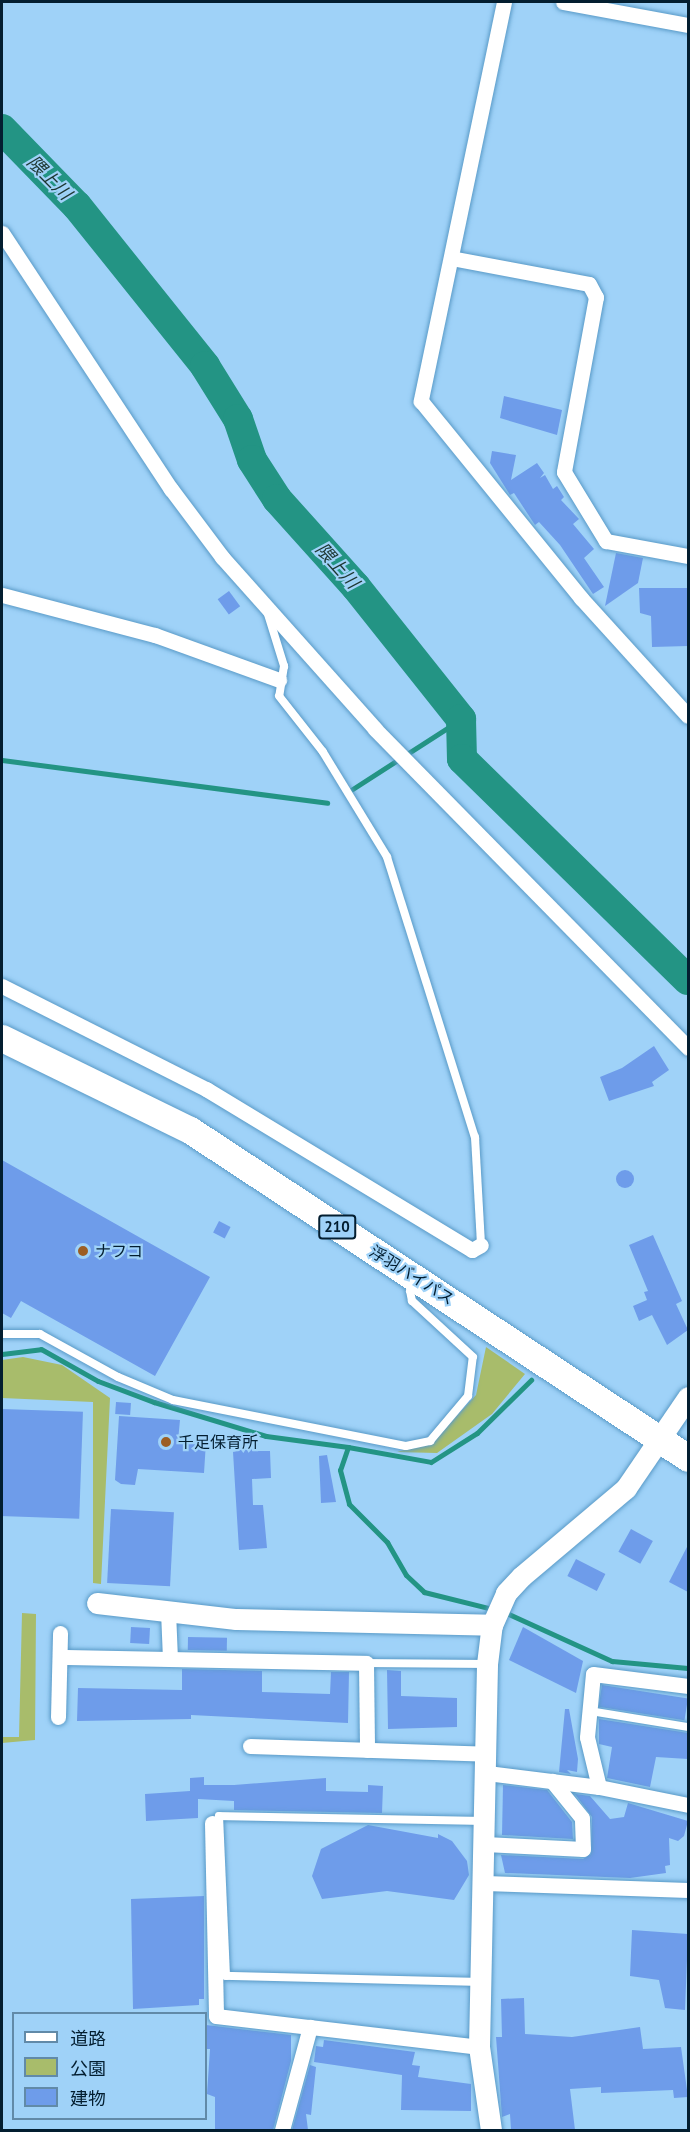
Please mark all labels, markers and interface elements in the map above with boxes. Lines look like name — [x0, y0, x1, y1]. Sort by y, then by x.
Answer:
water label: 隈上川 — [22, 151, 76, 205]
water label: 隈上川 — [311, 539, 363, 593]
road number: 210 — [318, 1215, 356, 1239]
place label: ナフコ — [95, 1241, 143, 1261]
street label: 浮羽バイパス — [366, 1241, 458, 1309]
marker: ナフコ — [76, 1244, 90, 1258]
place label: 千足保育所 — [178, 1432, 258, 1452]
marker: 千足保育所 — [159, 1435, 173, 1449]
legend — [12, 2012, 207, 2120]
text: 道路 — [70, 2027, 106, 2050]
text: 公園 — [70, 2057, 106, 2080]
text: 建物 — [70, 2087, 106, 2110]

